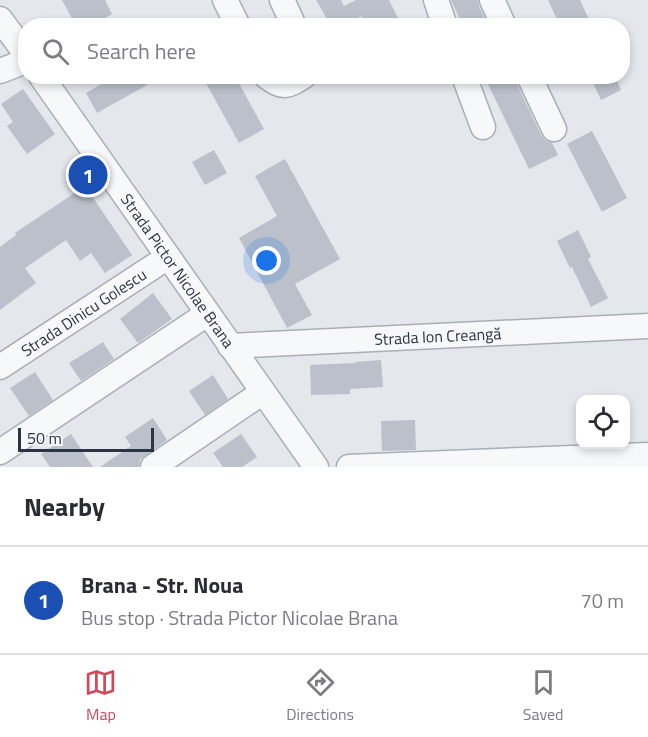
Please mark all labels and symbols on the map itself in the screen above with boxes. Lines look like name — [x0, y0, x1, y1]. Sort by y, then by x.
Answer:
pin: 1 — [68, 152, 107, 198]
street label: Strada Pictor Nicolae Brana — [115, 189, 241, 353]
your location — [252, 246, 281, 275]
street label: Strada Dinicu Golescu — [16, 262, 151, 362]
street label: Strada Ion Creangă — [374, 321, 502, 351]
scale bar — [18, 425, 154, 452]

